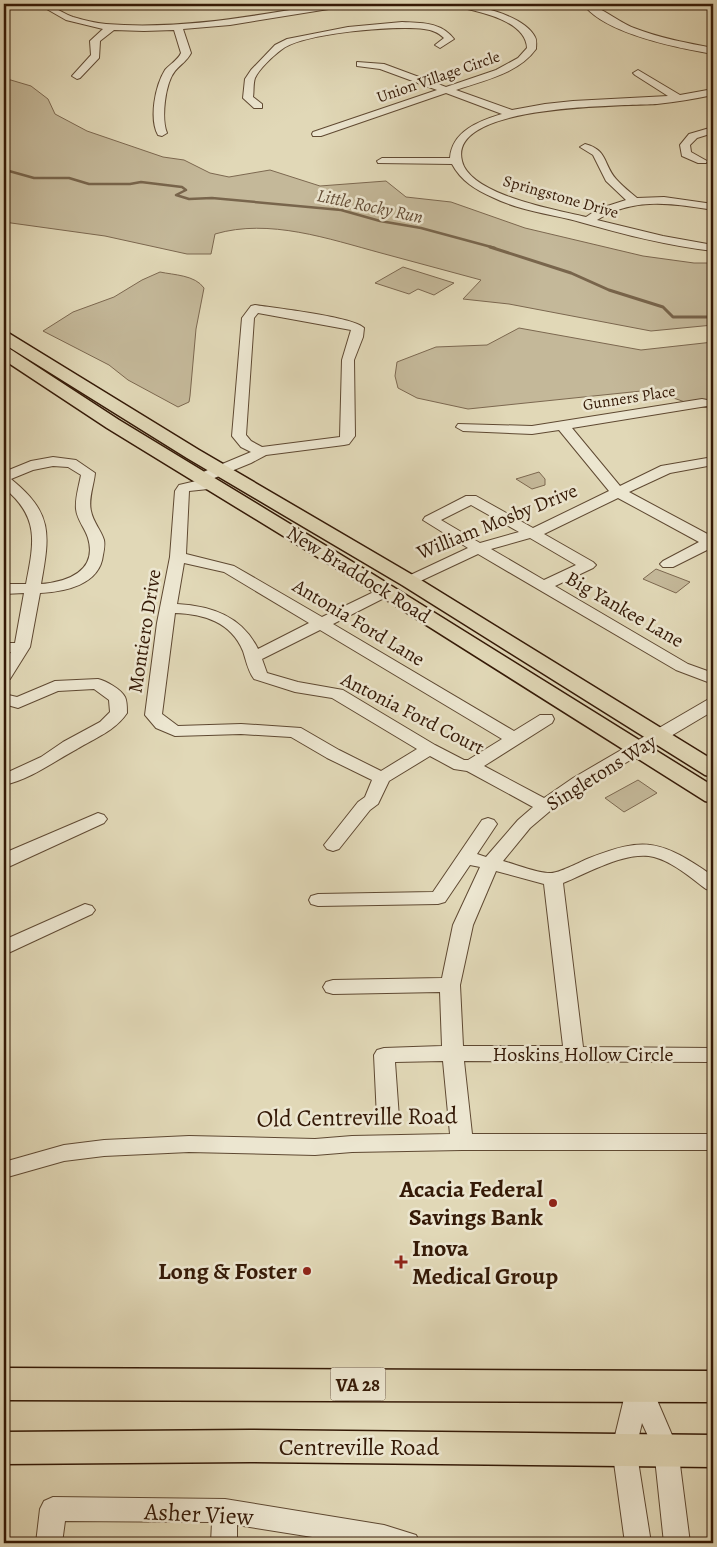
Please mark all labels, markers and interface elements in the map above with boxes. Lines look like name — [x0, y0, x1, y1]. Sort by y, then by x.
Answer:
street label: Union Village Circle — [374, 46, 503, 108]
street label: Springstone Drive — [500, 170, 621, 224]
water label: Little Rocky Run — [315, 183, 425, 229]
street label: Gunners Place — [581, 380, 677, 416]
street label: William Mosby Drive — [412, 477, 582, 566]
street label: New Braddock Road — [282, 519, 436, 630]
street label: Big Yankee Lane — [561, 565, 689, 654]
street label: Montiero Drive — [121, 567, 168, 695]
street label: Antonia Ford Lane — [287, 572, 430, 673]
street label: Antonia Ford Court — [336, 665, 489, 761]
street label: Singletons Way — [541, 727, 662, 817]
street label: Hoskins Hollow Circle — [493, 1041, 673, 1068]
street label: Old Centreville Road — [256, 1099, 458, 1135]
place label: Acacia Federal Savings Bank — [398, 1173, 544, 1233]
marker: Acacia Federal Savings Bank — [547, 1197, 559, 1209]
place label: Inova Medical Group — [412, 1232, 558, 1292]
place label: Long & Foster — [158, 1255, 297, 1287]
marker: Inova Medical Group — [394, 1255, 408, 1269]
marker: Long & Foster — [301, 1265, 313, 1277]
road number: VA 28 — [330, 1368, 386, 1400]
street label: Centreville Road — [279, 1431, 439, 1463]
street label: Asher View — [143, 1495, 254, 1533]

